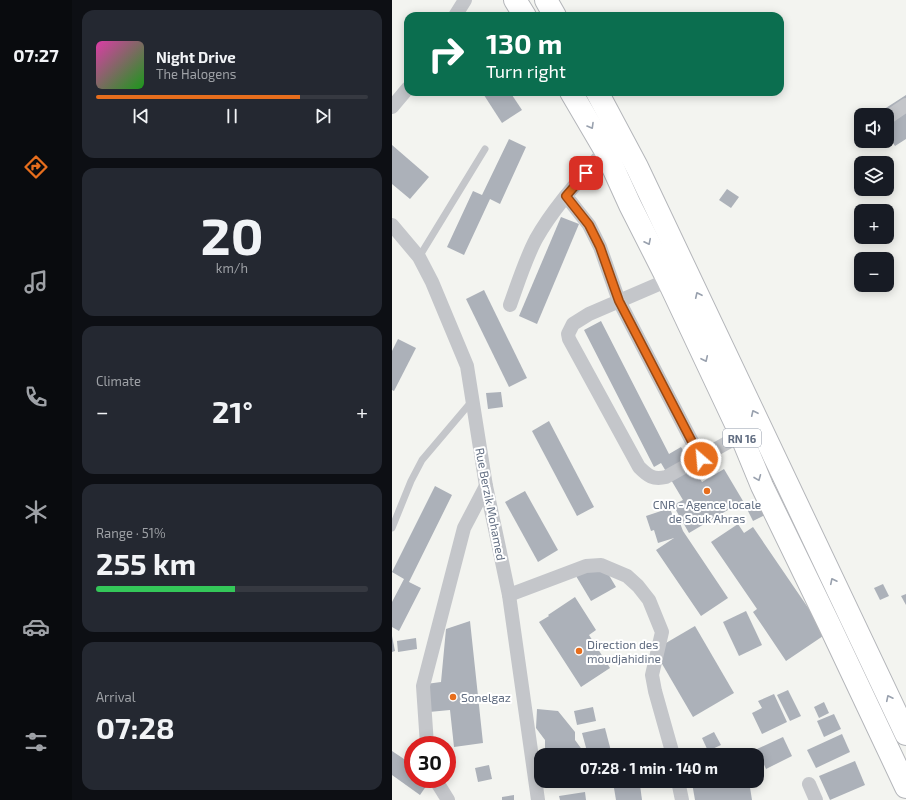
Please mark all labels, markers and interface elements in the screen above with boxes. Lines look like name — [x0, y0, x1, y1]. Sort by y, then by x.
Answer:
text: 130 m — [486, 26, 562, 60]
icon: right — [420, 28, 472, 80]
text: 07:27 — [13, 44, 59, 66]
text: Night Drive — [156, 48, 236, 66]
text: Turn right — [486, 60, 566, 82]
text: The Halogens — [156, 66, 236, 82]
icon: previous — [130, 105, 152, 127]
icon: pause — [221, 105, 243, 127]
icon: next — [312, 105, 334, 127]
map controls — [854, 108, 894, 292]
button: sound — [854, 108, 894, 148]
one-way arrow — [586, 122, 594, 129]
icon: directions — [22, 153, 50, 181]
pin — [569, 156, 603, 190]
button: layers — [854, 156, 894, 196]
icon: arrive — [575, 162, 597, 184]
text: 20 — [200, 203, 264, 265]
button: + — [854, 204, 894, 244]
one-way arrow — [644, 238, 651, 245]
button: − — [854, 252, 894, 292]
text: km/h — [216, 260, 248, 276]
icon: music — [22, 268, 50, 296]
one-way arrow — [695, 292, 703, 300]
one-way arrow — [700, 355, 708, 363]
text: Climate — [96, 373, 141, 389]
icon: phone — [22, 383, 50, 411]
text: 21° — [212, 393, 253, 429]
text: − — [96, 398, 109, 424]
text: + — [356, 398, 368, 424]
one-way arrow — [751, 410, 759, 417]
road number: RN 16 — [723, 429, 761, 447]
position arrow — [680, 438, 722, 480]
street label: Rue Berzik Mohamed — [473, 446, 509, 562]
one-way arrow — [754, 474, 762, 481]
marker: CNR - Agence locale de Souk Ahras — [702, 486, 712, 496]
place label: CNR - Agence locale de Souk Ahras — [653, 497, 761, 525]
icon: climate — [22, 498, 50, 526]
text: Range · 51% — [96, 525, 166, 541]
text: 255 km — [96, 545, 196, 581]
one-way arrow — [830, 578, 838, 585]
icon: car — [22, 613, 50, 641]
place label: Direction des moudjahidine — [587, 637, 661, 666]
marker: Direction des moudjahidine — [574, 646, 584, 656]
text: Arrival — [96, 689, 136, 705]
place label: Sonelgaz — [461, 690, 511, 704]
marker: Sonelgaz — [448, 692, 458, 702]
one-way arrow — [886, 695, 894, 703]
text: 07:28 — [96, 709, 175, 745]
icon: filters — [22, 728, 50, 756]
speed limit sign: 30 — [404, 736, 456, 788]
text: 07:28 · 1 min · 140 m — [580, 759, 718, 777]

